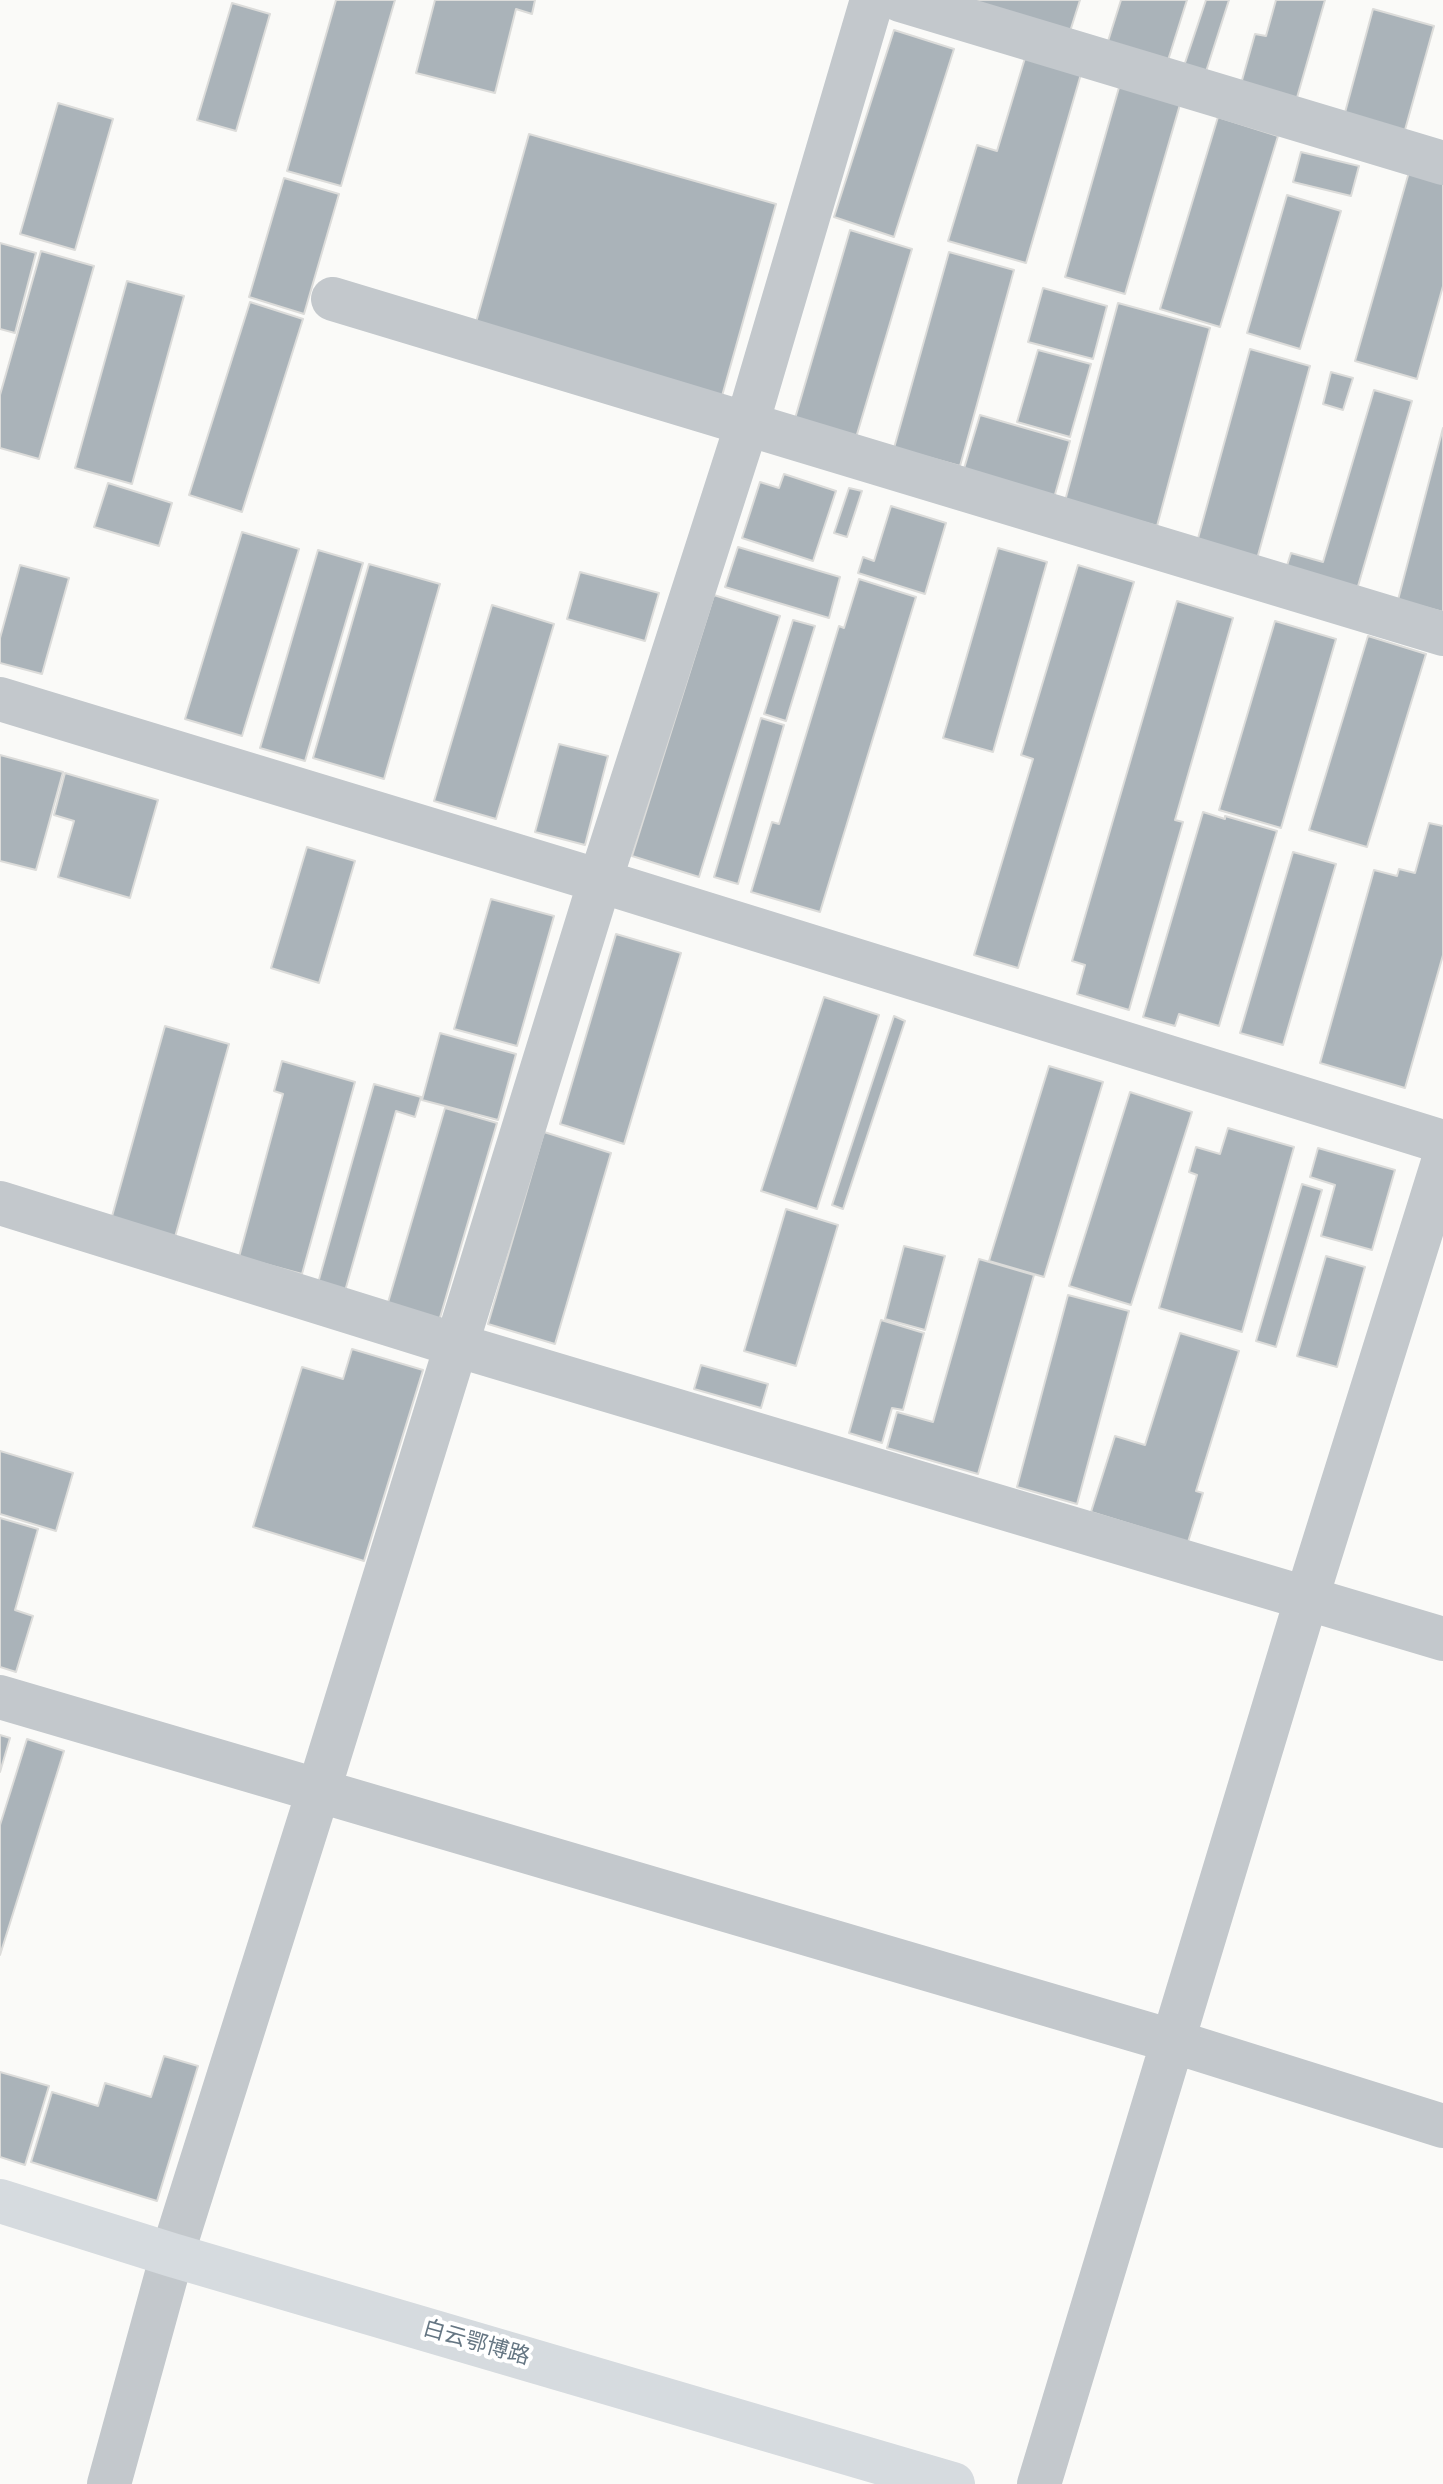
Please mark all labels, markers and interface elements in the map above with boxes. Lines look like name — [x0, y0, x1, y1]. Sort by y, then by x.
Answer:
street label: 白云鄂博路 — [419, 2316, 533, 2372]

